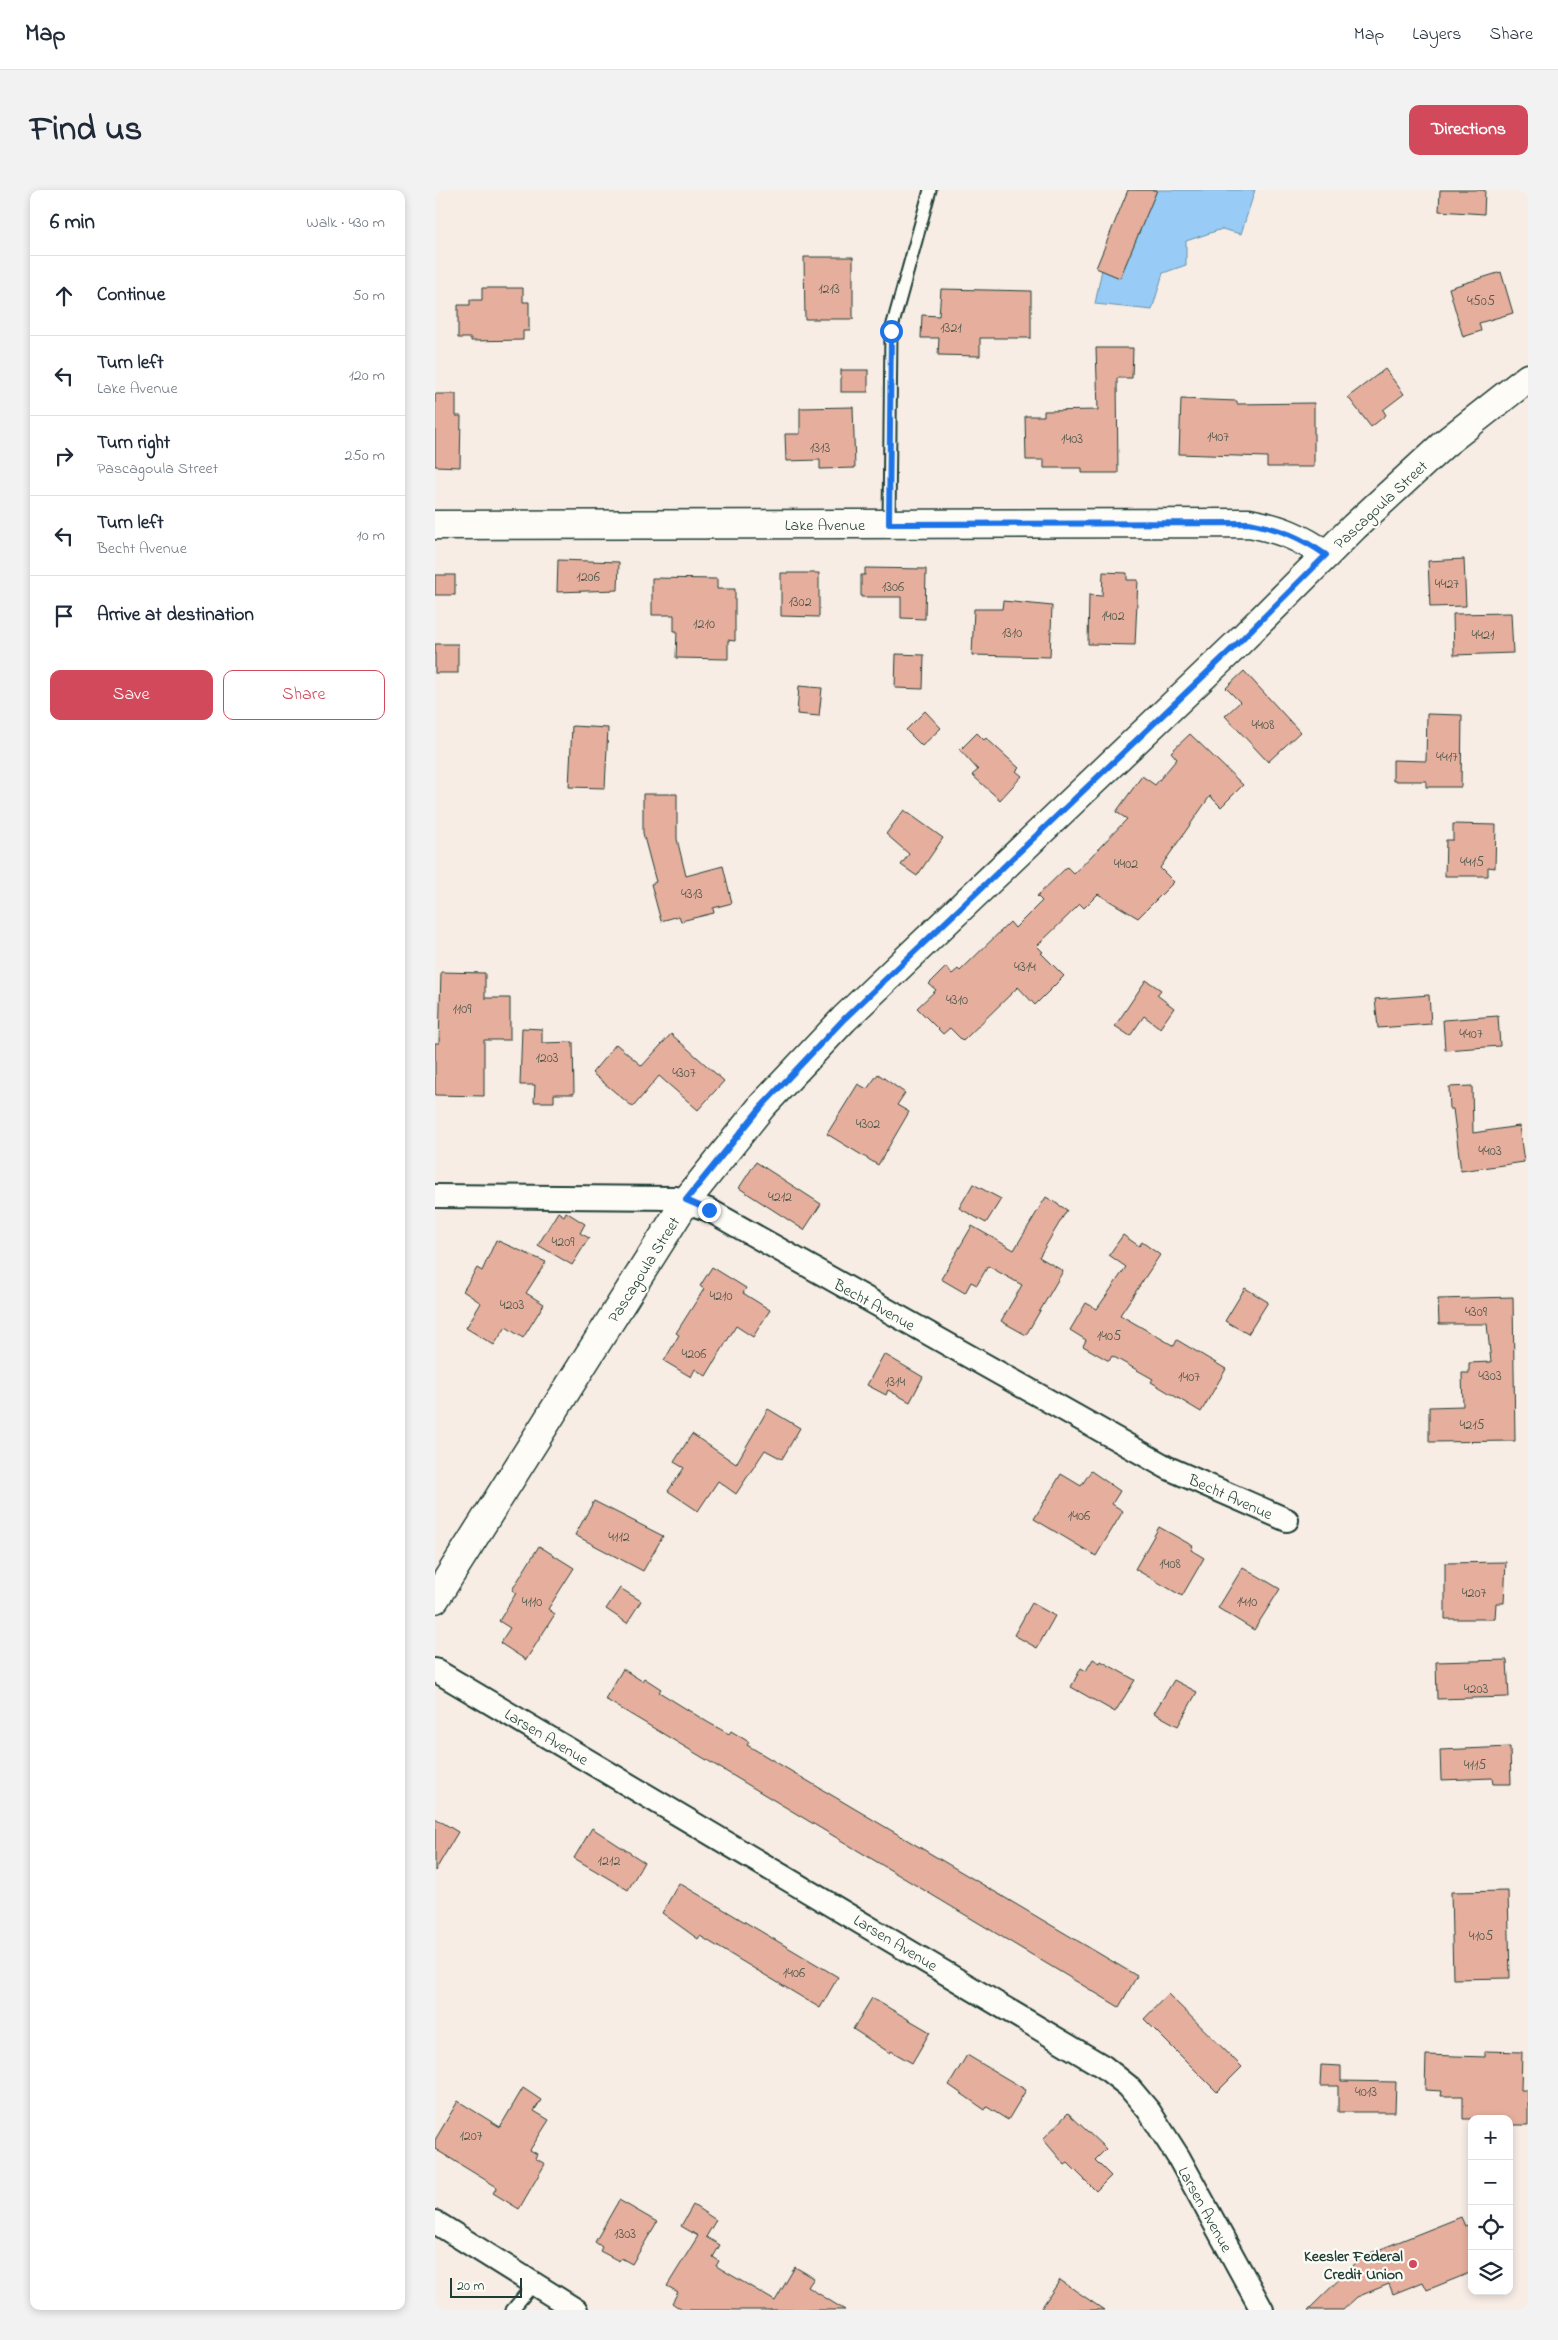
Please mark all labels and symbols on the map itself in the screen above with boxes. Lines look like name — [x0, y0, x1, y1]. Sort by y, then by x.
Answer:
house number: 1213 — [818, 279, 840, 300]
house number: 4505 — [1467, 291, 1495, 312]
house number: 1321 — [940, 318, 962, 339]
route start — [880, 320, 903, 343]
house number: 1407 — [1207, 427, 1229, 448]
house number: 1403 — [1061, 429, 1083, 450]
house number: 1313 — [810, 438, 830, 459]
street label: Pascagoula Street — [1329, 455, 1434, 556]
street label: Lake Avenue — [785, 514, 866, 538]
house number: 1206 — [576, 567, 600, 588]
house number: 4427 — [1435, 574, 1459, 595]
house number: 1306 — [882, 577, 904, 598]
house number: 1302 — [788, 592, 812, 613]
house number: 1402 — [1101, 606, 1125, 627]
house number: 1210 — [693, 614, 715, 635]
house number: 1310 — [1002, 623, 1022, 644]
house number: 4421 — [1472, 625, 1495, 646]
house number: 4408 — [1252, 715, 1274, 736]
house number: 4417 — [1436, 747, 1458, 768]
house number: 4415 — [1460, 852, 1484, 873]
house number: 4402 — [1114, 854, 1138, 875]
house number: 4313 — [681, 884, 703, 905]
house number: 4314 — [1014, 957, 1036, 978]
house number: 4310 — [946, 990, 968, 1011]
house number: 1109 — [452, 999, 472, 1020]
house number: 4407 — [1459, 1024, 1483, 1045]
house number: 1203 — [535, 1048, 559, 1069]
house number: 4307 — [672, 1063, 696, 1084]
house number: 4302 — [856, 1114, 880, 1135]
house number: 4403 — [1478, 1141, 1502, 1162]
house number: 4212 — [768, 1187, 792, 1208]
route end — [698, 1199, 721, 1222]
street label: Pascagoula Street — [602, 1212, 687, 1328]
house number: 4209 — [552, 1232, 575, 1253]
street label: Becht Avenue — [828, 1273, 920, 1338]
house number: 4210 — [709, 1286, 733, 1307]
house number: 4203 — [500, 1295, 524, 1316]
house number: 4309 — [1465, 1302, 1488, 1323]
house number: 1405 — [1097, 1326, 1121, 1347]
house number: 4206 — [682, 1344, 706, 1365]
house number: 4303 — [1478, 1366, 1502, 1387]
house number: 1407 — [1178, 1367, 1200, 1388]
house number: 1314 — [885, 1372, 905, 1393]
house number: 4215 — [1459, 1415, 1485, 1436]
street label: Becht Avenue — [1183, 1468, 1277, 1527]
house number: 1406 — [1068, 1506, 1090, 1527]
house number: 4112 — [608, 1527, 630, 1548]
house number: 1408 — [1159, 1554, 1181, 1575]
house number: 4207 — [1462, 1583, 1487, 1604]
house number: 4110 — [522, 1592, 542, 1613]
house number: 1410 — [1237, 1592, 1257, 1613]
house number: 4203 — [1464, 1679, 1488, 1700]
street label: Larsen Avenue — [499, 1703, 593, 1773]
house number: 4115 — [1464, 1755, 1486, 1776]
house number: 1212 — [598, 1851, 620, 1872]
street label: Larsen Avenue — [848, 1909, 942, 1979]
house number: 4105 — [1469, 1926, 1493, 1947]
house number: 1406 — [783, 1963, 805, 1984]
house number: 4013 — [1355, 2082, 1377, 2103]
house number: 1207 — [459, 2126, 483, 2147]
street label: Larsen Avenue — [1171, 2163, 1238, 2258]
house number: 1303 — [614, 2224, 636, 2245]
place label: Keesler Federal Credit Union — [1304, 2245, 1403, 2287]
marker: Keesler Federal Credit Union — [1407, 2258, 1419, 2270]
scale bar — [450, 2275, 523, 2298]

